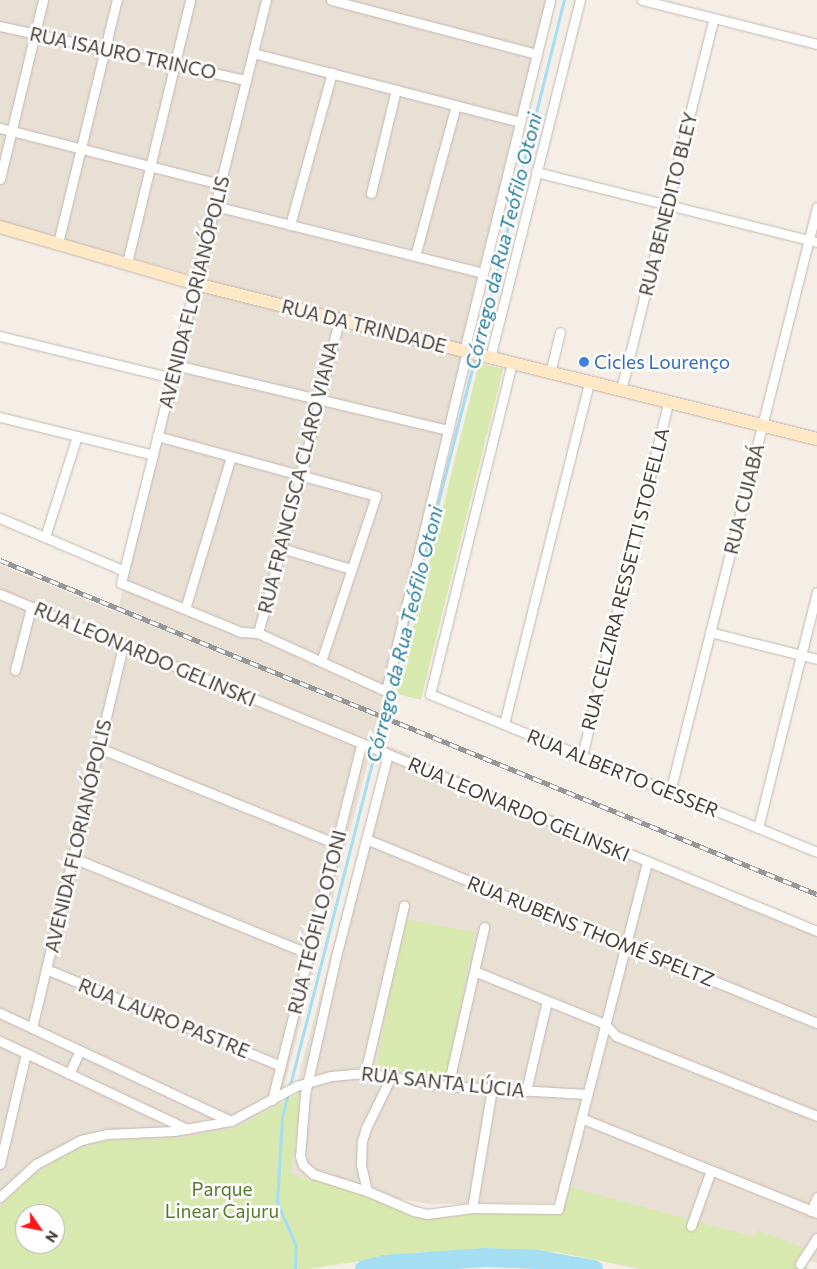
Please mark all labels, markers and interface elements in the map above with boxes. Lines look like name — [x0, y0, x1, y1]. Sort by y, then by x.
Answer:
street label: RUA ISAURO TRINCO — [28, 22, 218, 84]
water label: Córrego da Rua Teófilo Otoni — [460, 110, 546, 372]
street label: RUA BENEDITO BLEY — [634, 110, 702, 298]
street label: AVENIDA FLORIANÓPOLIS — [154, 173, 234, 411]
street label: RUA DA TRINDADE — [279, 295, 449, 357]
street label: RUA FRANCISCA CLARO VIANA — [253, 338, 343, 616]
place label: Cicles Lourenço — [594, 351, 730, 373]
marker: Cicles Lourenço — [578, 356, 590, 368]
street label: RUA CELZIRA RESSETTI STOFELLA — [576, 425, 674, 733]
street label: RUA CUIABÁ — [719, 441, 769, 557]
water label: Córrego da Rua Teófilo Otoni — [361, 503, 447, 765]
street label: RUA LEONARDO GELINSKI — [31, 597, 259, 711]
street label: AVENIDA FLORIANÓPOLIS — [40, 717, 116, 955]
street label: RUA ALBERTO GESSER — [524, 724, 722, 822]
street label: RUA LEONARDO GELINSKI — [405, 752, 633, 866]
street label: RUA TEÓFILO OTONI — [283, 828, 351, 1016]
street label: RUA RUBENS THOMÉ SPELTZ — [464, 871, 718, 991]
street label: RUA LAURO PASTRE — [75, 973, 253, 1063]
street label: RUA SANTA LÚCIA — [360, 1062, 526, 1102]
park label: Parque Linear Cajuru — [165, 1178, 279, 1222]
north arrow — [15, 1204, 65, 1254]
text: N — [42, 1228, 62, 1246]

